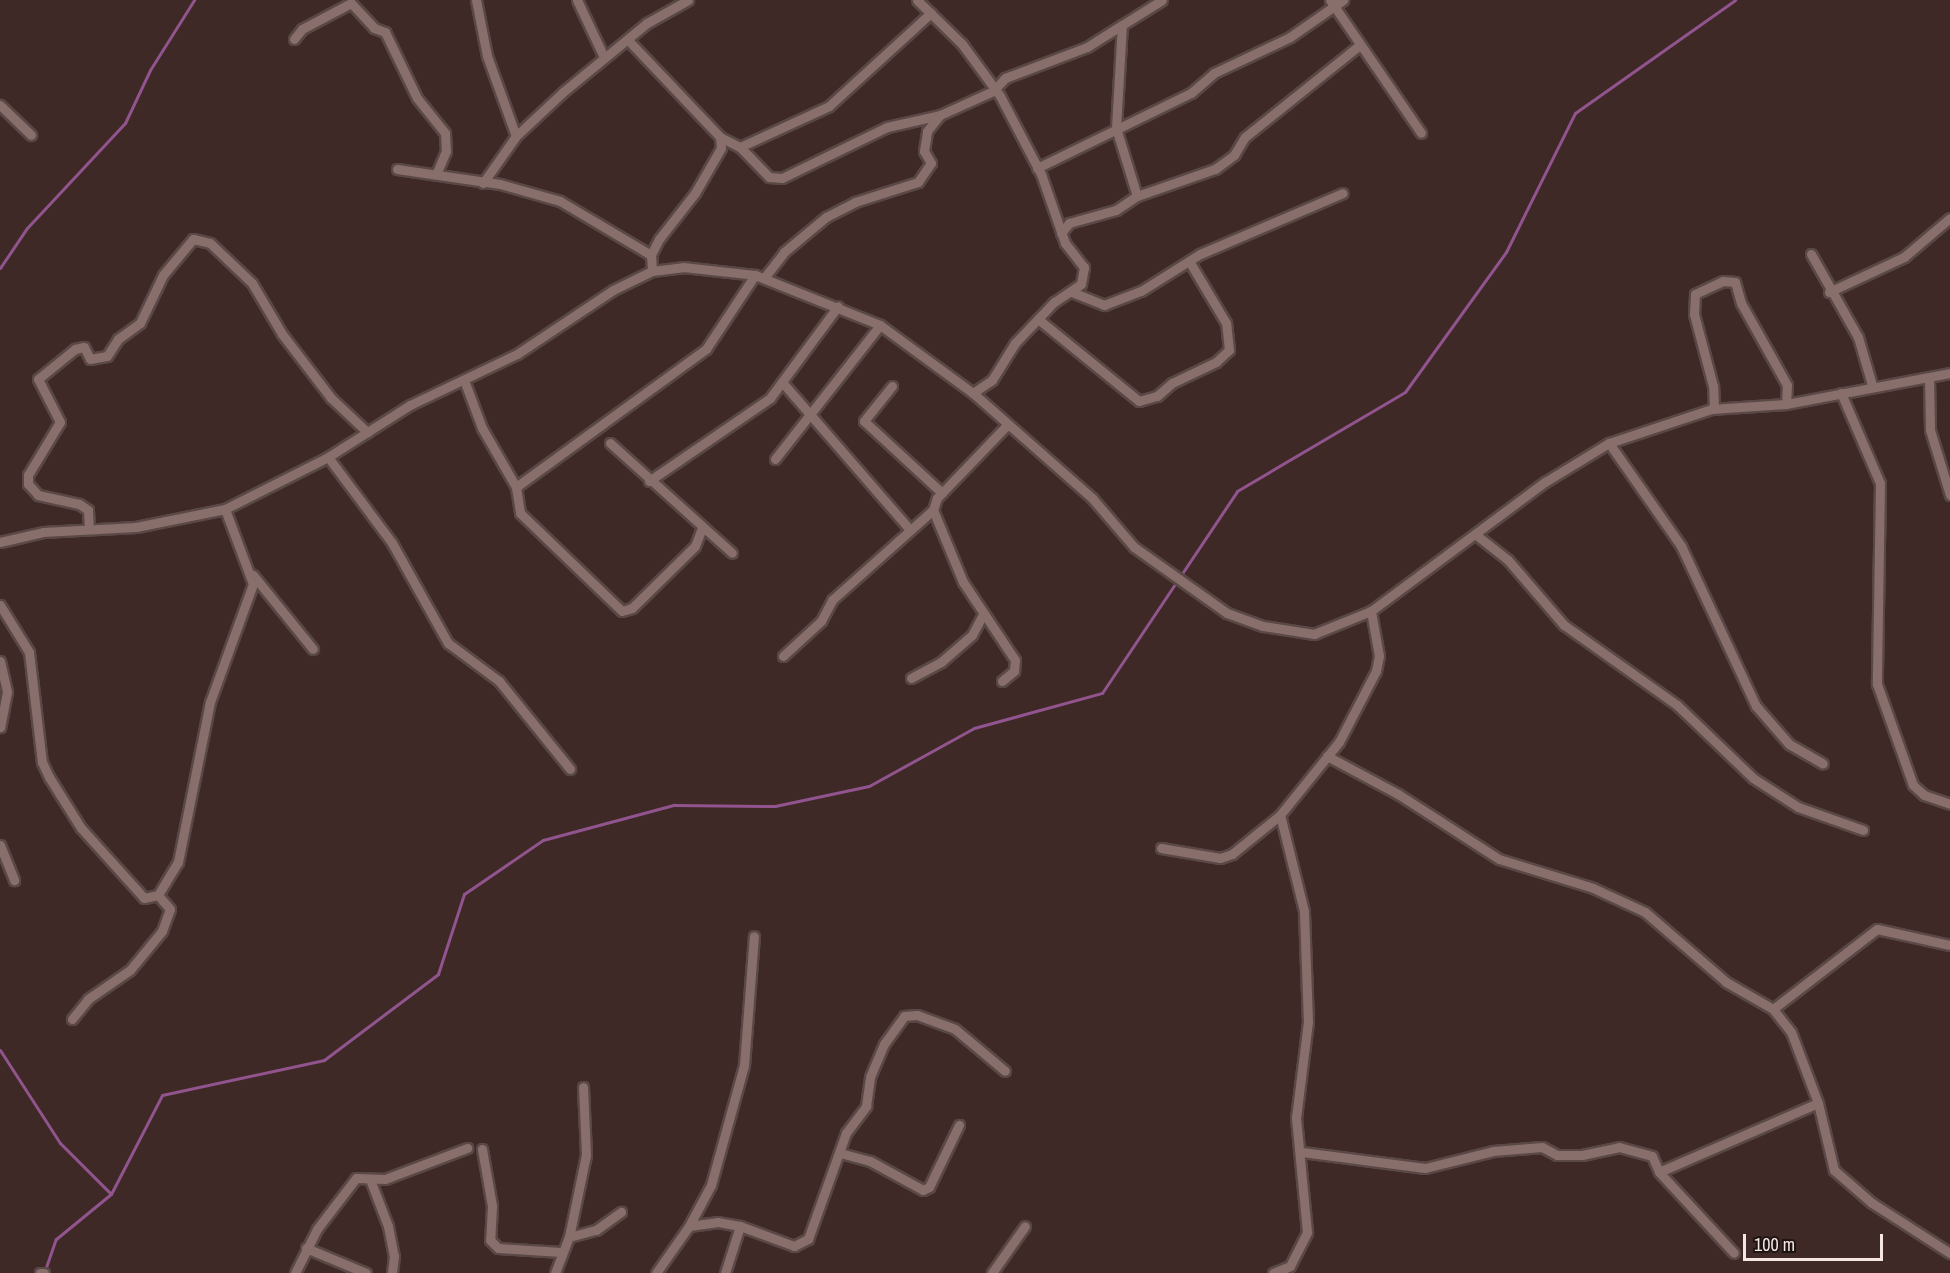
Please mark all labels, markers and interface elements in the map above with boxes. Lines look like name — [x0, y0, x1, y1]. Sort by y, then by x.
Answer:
scale bar — [1746, 1222, 1886, 1260]
text: 100 m — [1754, 1232, 1795, 1257]

